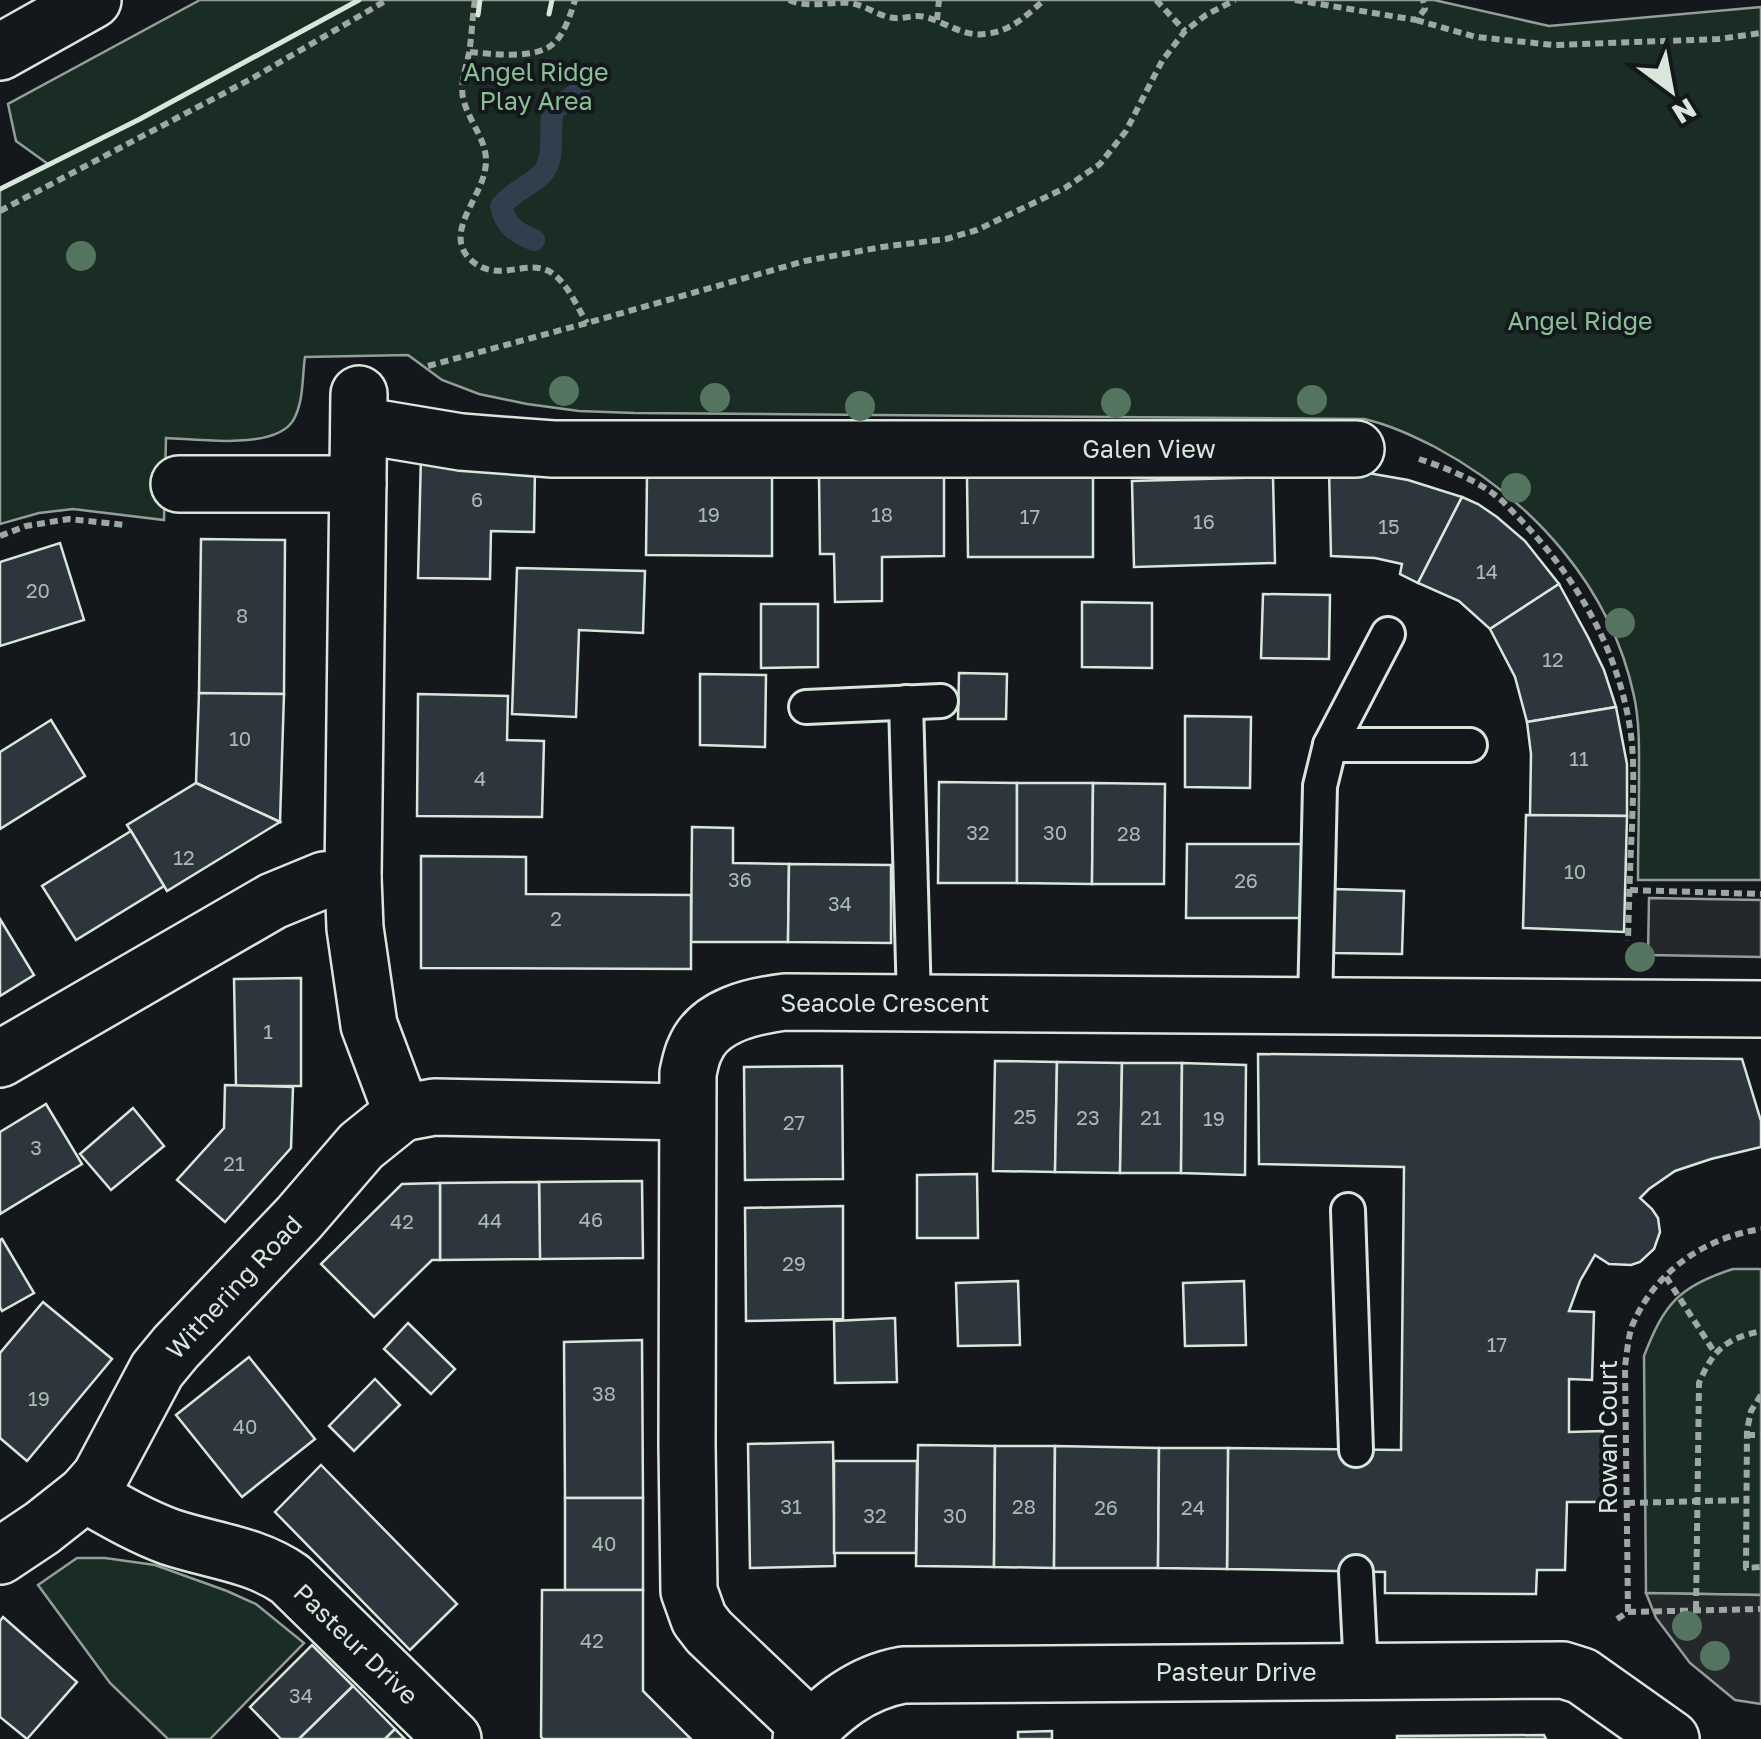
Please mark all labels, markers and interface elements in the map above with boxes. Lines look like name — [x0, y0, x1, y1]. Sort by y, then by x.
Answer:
north arrow — [1621, 40, 1721, 140]
park label: Angel Ridge Play Area — [463, 56, 609, 116]
text: N — [1667, 92, 1702, 131]
park label: Angel Ridge — [1507, 305, 1653, 336]
street label: Galen View — [1082, 433, 1216, 464]
house number: 6 — [471, 487, 483, 511]
house number: 19 — [698, 502, 720, 526]
house number: 18 — [871, 502, 893, 526]
house number: 17 — [1020, 504, 1040, 528]
house number: 16 — [1193, 509, 1215, 533]
house number: 15 — [1378, 514, 1400, 538]
house number: 14 — [1476, 559, 1498, 583]
house number: 20 — [26, 578, 50, 602]
house number: 8 — [236, 603, 248, 627]
house number: 12 — [1542, 647, 1564, 671]
house number: 10 — [229, 726, 251, 750]
house number: 11 — [1569, 746, 1589, 770]
house number: 4 — [474, 766, 486, 790]
house number: 32 — [966, 820, 990, 844]
house number: 30 — [1043, 820, 1067, 844]
house number: 28 — [1117, 821, 1141, 845]
house number: 12 — [173, 845, 195, 869]
house number: 10 — [1564, 859, 1586, 883]
house number: 36 — [728, 867, 752, 891]
house number: 26 — [1234, 868, 1258, 892]
house number: 34 — [828, 891, 852, 915]
house number: 2 — [550, 906, 562, 930]
street label: Seacole Crescent — [780, 987, 990, 1018]
house number: 1 — [263, 1019, 273, 1043]
house number: 25 — [1013, 1104, 1037, 1128]
house number: 23 — [1076, 1105, 1100, 1129]
house number: 21 — [1140, 1105, 1162, 1129]
house number: 19 — [1203, 1106, 1225, 1130]
house number: 27 — [783, 1110, 805, 1134]
house number: 3 — [30, 1135, 42, 1159]
house number: 21 — [223, 1151, 245, 1175]
house number: 46 — [579, 1207, 603, 1231]
street label: Withering Road — [159, 1208, 308, 1365]
house number: 44 — [478, 1208, 502, 1232]
house number: 42 — [390, 1209, 414, 1233]
house number: 29 — [782, 1251, 806, 1275]
house number: 17 — [1487, 1332, 1507, 1356]
street label: Rowan Court — [1592, 1360, 1623, 1514]
house number: 38 — [592, 1381, 616, 1405]
house number: 19 — [28, 1386, 50, 1410]
house number: 40 — [233, 1414, 257, 1438]
house number: 31 — [780, 1494, 802, 1518]
house number: 28 — [1012, 1494, 1036, 1518]
house number: 26 — [1094, 1495, 1118, 1519]
house number: 24 — [1181, 1495, 1205, 1519]
house number: 32 — [863, 1503, 887, 1527]
house number: 30 — [943, 1503, 967, 1527]
house number: 40 — [592, 1531, 616, 1555]
street label: Pasteur Drive — [288, 1577, 425, 1711]
house number: 42 — [580, 1628, 604, 1652]
street label: Pasteur Drive — [1155, 1656, 1317, 1687]
house number: 34 — [289, 1683, 313, 1707]

